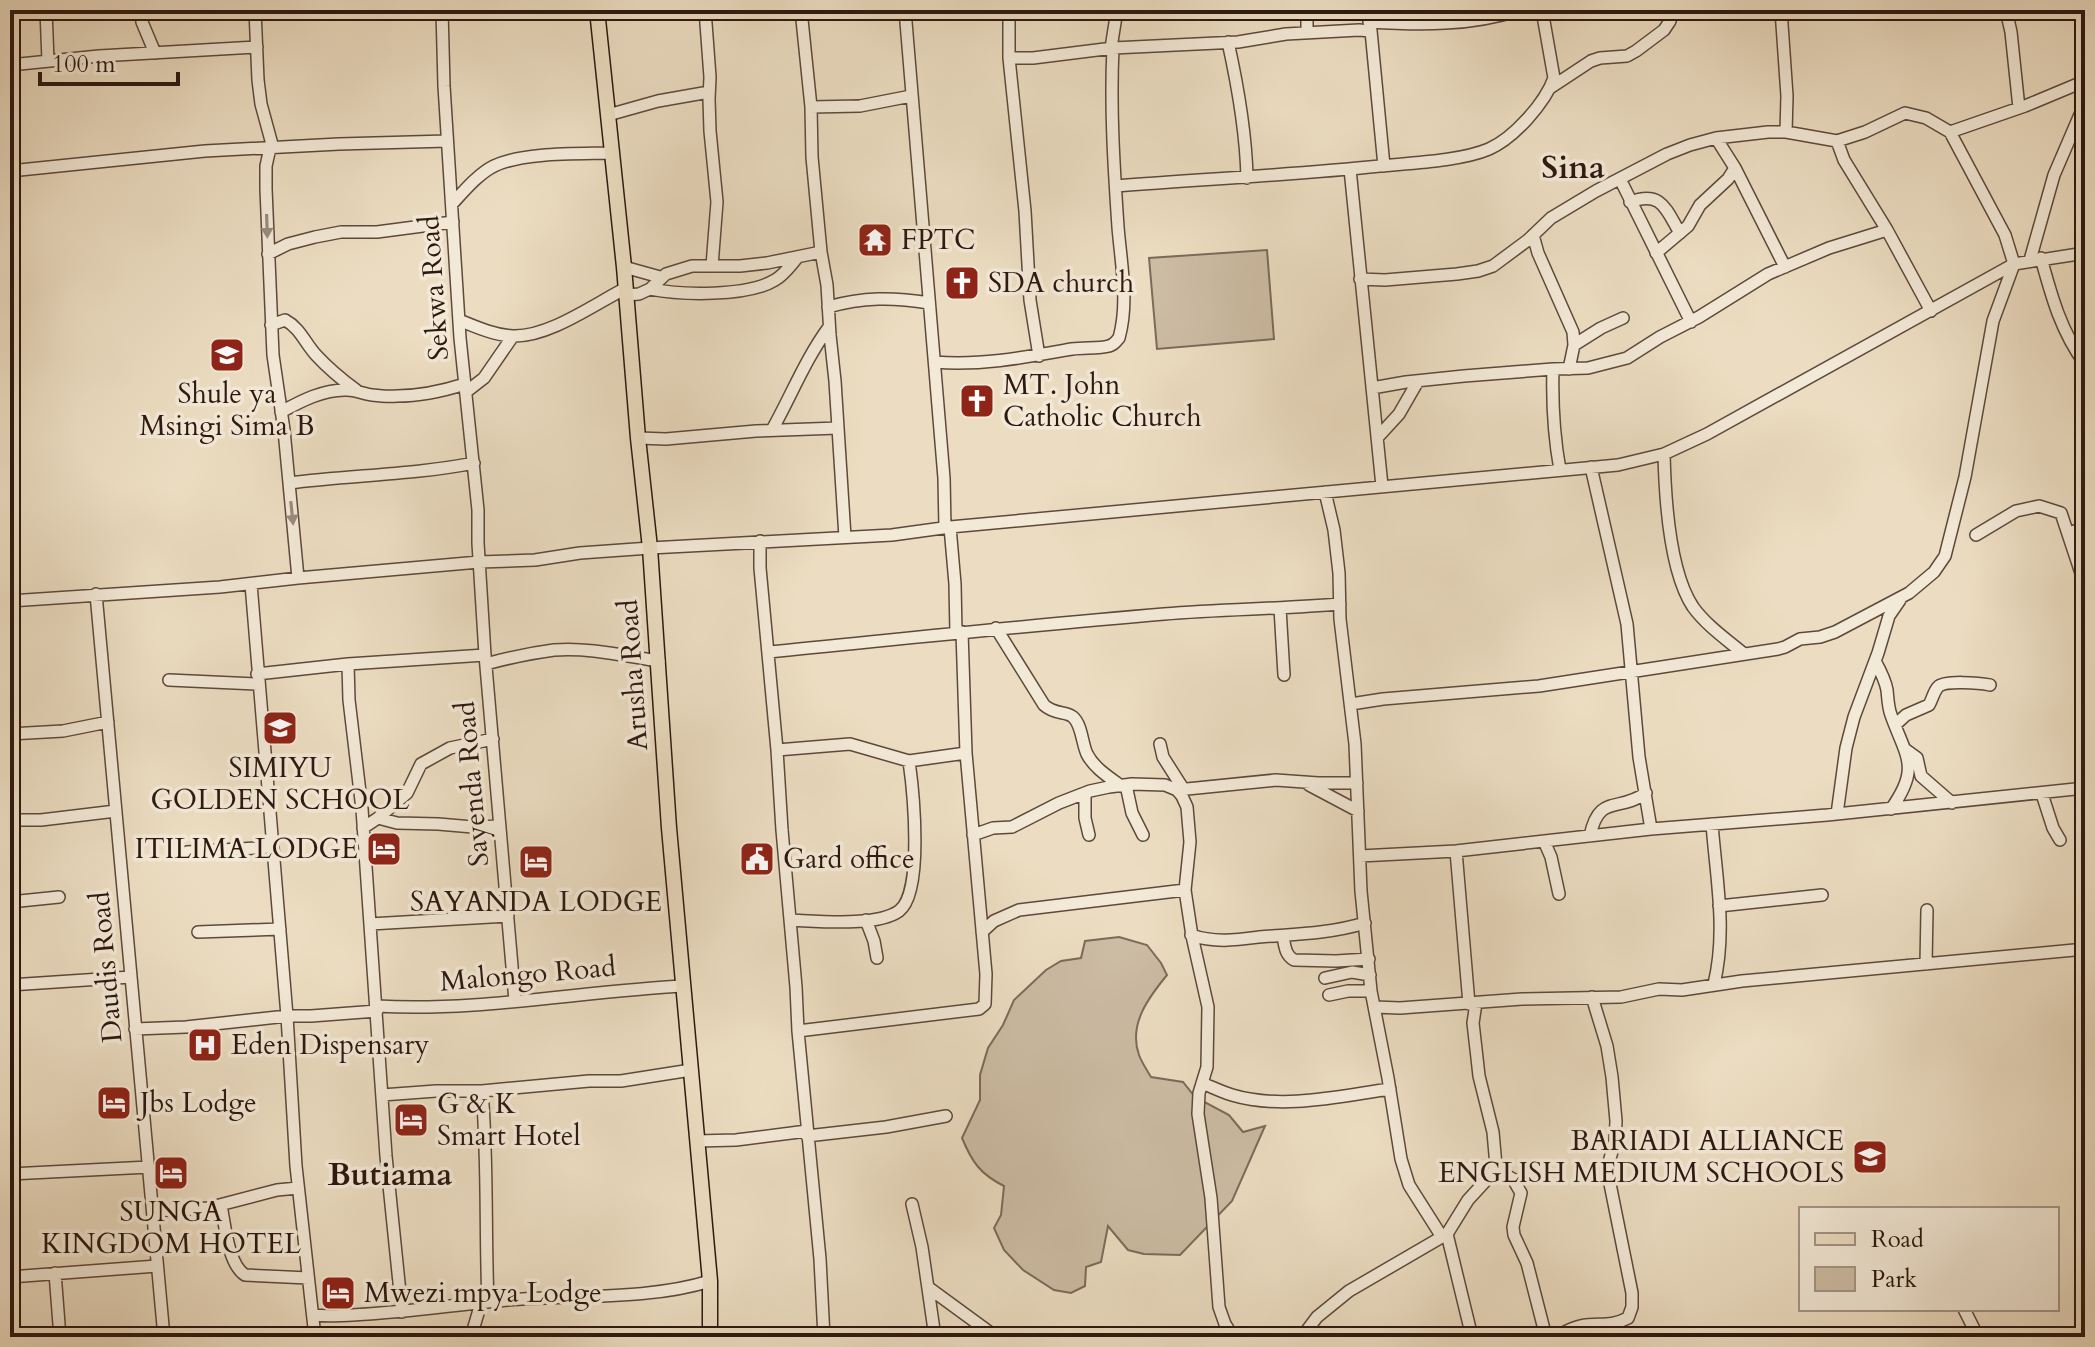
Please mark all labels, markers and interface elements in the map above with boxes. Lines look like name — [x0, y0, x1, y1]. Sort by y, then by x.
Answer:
scale bar — [40, 36, 178, 86]
text: 100 m — [52, 48, 116, 81]
district label: Sina — [1541, 146, 1605, 190]
one-way arrow — [261, 214, 274, 239]
street label: Sekwa Road — [410, 214, 458, 362]
temple icon: FPTC — [856, 221, 894, 259]
place label: FPTC — [901, 221, 975, 259]
church icon: SDA church — [943, 264, 981, 302]
place label: SDA church — [988, 264, 1134, 302]
school or university icon: Shule ya Msingi Sima B — [208, 336, 246, 374]
place label: MT. John Catholic Church — [1003, 366, 1202, 436]
place label: Shule ya Msingi Sima B — [140, 375, 314, 445]
church icon: MT. John Catholic Church — [958, 382, 996, 420]
one-way arrow — [286, 500, 299, 525]
street label: Arusha Road — [609, 598, 657, 752]
street label: Sayenda Road — [446, 700, 498, 868]
school or university icon: SIMIYU GOLDEN SCHOOL — [261, 709, 299, 747]
place label: SIMIYU GOLDEN SCHOOL — [151, 749, 410, 819]
place label: ITILIMA LODGE — [135, 830, 358, 868]
hotel icon: ITILIMA LODGE — [365, 830, 403, 868]
public building icon: Gard office — [738, 840, 776, 878]
place label: Gard office — [783, 840, 915, 878]
hotel icon: SAYANDA LODGE — [517, 843, 555, 881]
place label: SAYANDA LODGE — [410, 883, 662, 921]
street label: Daudis Road — [80, 890, 132, 1044]
street label: Malongo Road — [438, 947, 618, 1001]
hospital icon: Eden Dispensary — [186, 1026, 224, 1064]
place label: Eden Dispensary — [231, 1026, 430, 1064]
hotel icon: Jbs Lodge — [95, 1084, 133, 1122]
place label: Jbs Lodge — [136, 1084, 257, 1122]
place label: G & K Smart Hotel — [437, 1085, 581, 1155]
hotel icon: G & K Smart Hotel — [392, 1101, 430, 1139]
place label: BARIADI ALLIANCE ENGLISH MEDIUM SCHOOLS — [1438, 1122, 1844, 1192]
school or university icon: BARIADI ALLIANCE ENGLISH MEDIUM SCHOOLS — [1851, 1138, 1889, 1176]
district label: Butiama — [328, 1153, 452, 1197]
hotel icon: SUNGA KINGDOM HOTEL — [152, 1154, 190, 1192]
place label: SUNGA KINGDOM HOTEL — [41, 1193, 301, 1263]
legend — [1799, 1207, 2059, 1311]
text: Road — [1871, 1223, 1924, 1256]
text: Park — [1871, 1263, 1917, 1296]
hotel icon: Mwezi mpya Lodge — [319, 1274, 357, 1312]
place label: Mwezi mpya Lodge — [364, 1274, 602, 1312]

